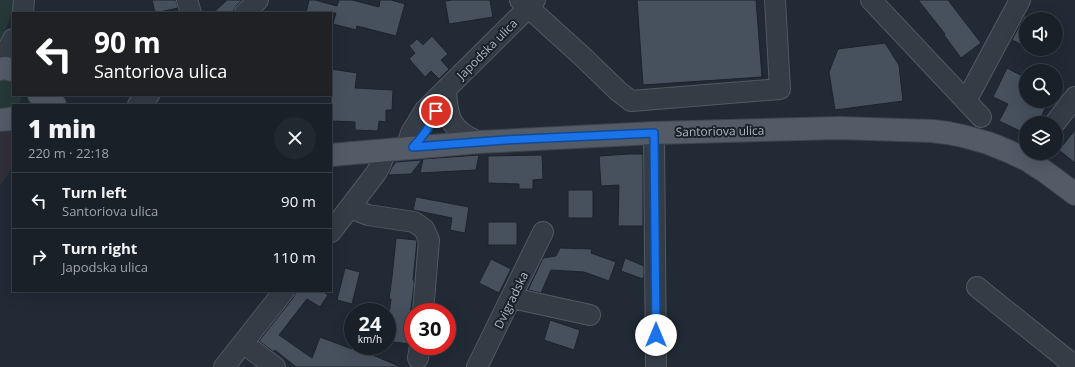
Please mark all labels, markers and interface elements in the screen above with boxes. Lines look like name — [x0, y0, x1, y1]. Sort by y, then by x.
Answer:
map controls — [1019, 12, 1063, 160]
button: sound — [1019, 12, 1063, 56]
street label: Japodska ulica — [452, 15, 521, 84]
text: 90 m — [94, 23, 161, 61]
icon: left — [28, 28, 80, 80]
text: Santoriova ulica — [94, 59, 227, 83]
button: search — [1019, 64, 1063, 108]
pin — [419, 94, 453, 128]
icon: arrive — [425, 100, 447, 122]
text: 1 min — [28, 112, 96, 145]
button: layers — [1019, 116, 1063, 160]
button: close — [274, 117, 316, 159]
street label: Santoriova ulica — [675, 122, 765, 140]
text: 220 m · 22:18 — [28, 144, 109, 162]
text: Turn left — [62, 182, 127, 202]
icon: left — [28, 190, 50, 212]
text: 90 m — [281, 191, 316, 211]
text: Santoriova ulica — [62, 202, 158, 220]
text: Turn right — [62, 238, 137, 258]
icon: right — [28, 246, 50, 268]
text: 110 m — [272, 247, 316, 267]
text: Japodska ulica — [62, 258, 148, 276]
street label: Dvigradska — [490, 268, 532, 332]
speed limit sign: 30 — [404, 303, 456, 355]
text: 24 — [359, 310, 381, 337]
position arrow — [635, 314, 677, 356]
text: km/h — [358, 332, 382, 346]

